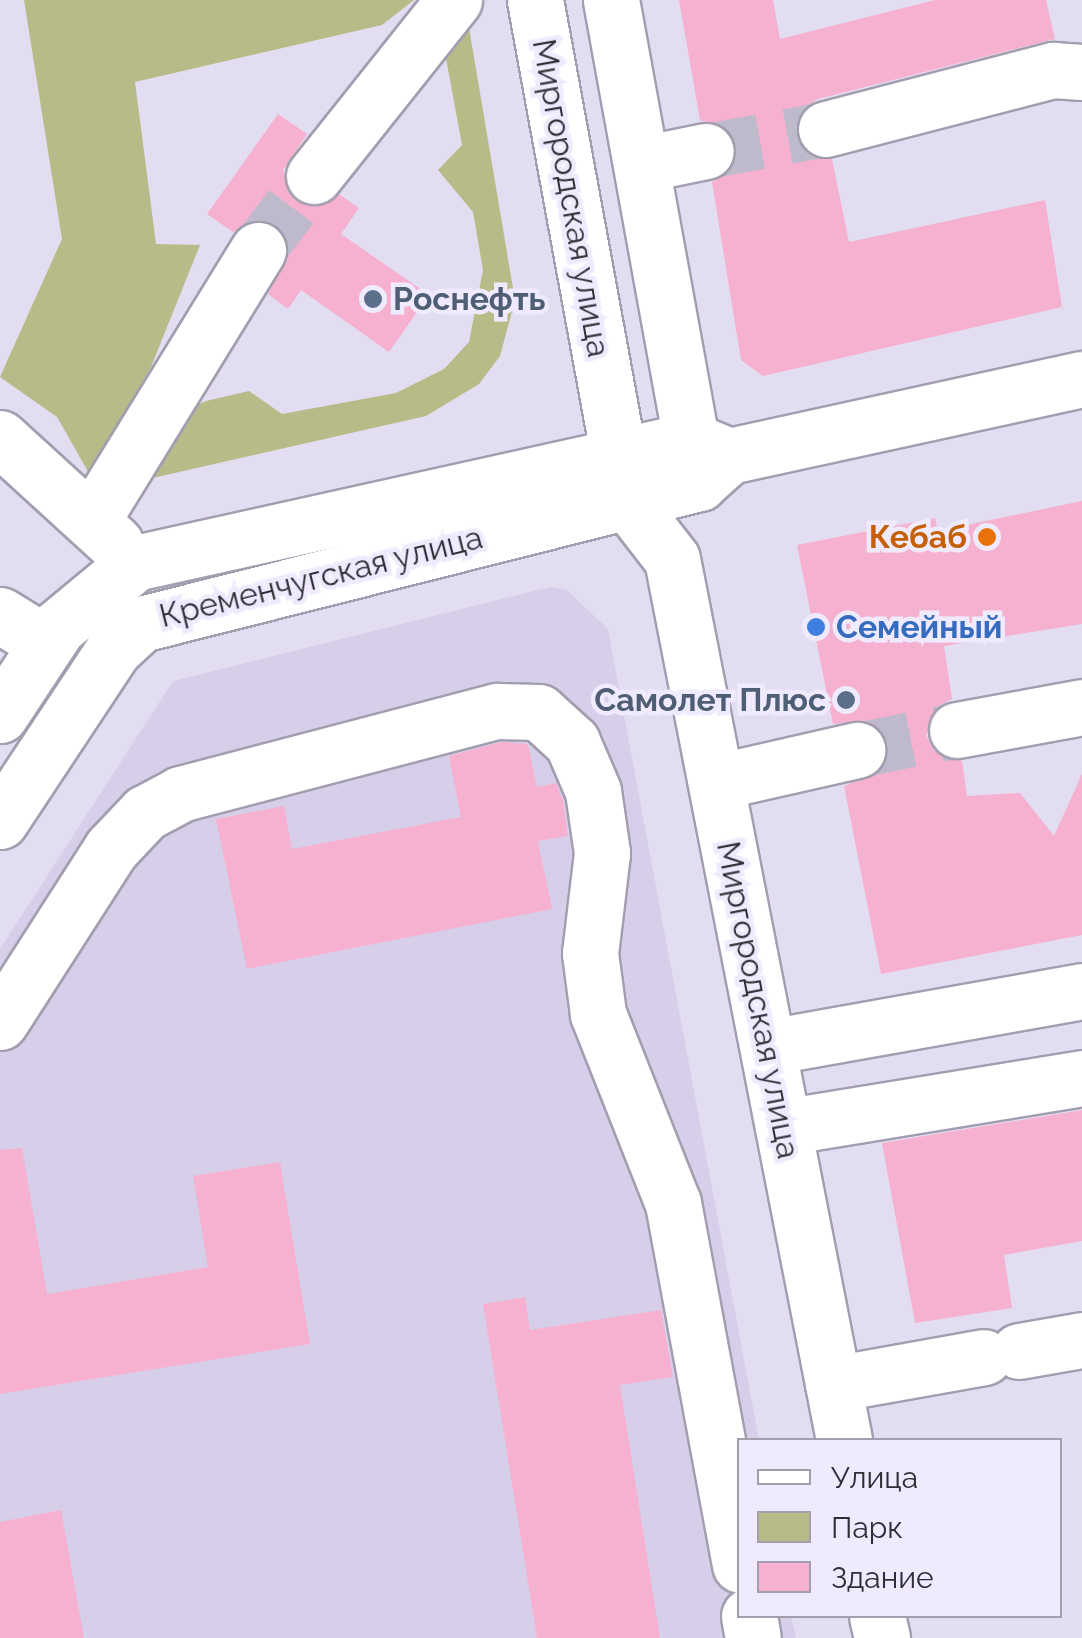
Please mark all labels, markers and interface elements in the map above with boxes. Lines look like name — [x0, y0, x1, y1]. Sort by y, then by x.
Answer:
street label: Миргородская улица — [524, 36, 618, 360]
place label: Роснефть — [393, 280, 546, 318]
marker: Роснефть — [362, 288, 384, 310]
street label: Кременчугская улица — [155, 518, 487, 636]
place label: Кебаб — [869, 518, 967, 556]
marker: Кебаб — [976, 526, 998, 548]
place label: Семейный — [836, 608, 1002, 646]
marker: Семейный — [805, 616, 827, 638]
place label: Самолет Плюс — [594, 681, 826, 719]
marker: Самолет Плюс — [835, 689, 857, 711]
street label: Миргородская улица — [708, 838, 808, 1162]
legend — [737, 1438, 1062, 1618]
text: Улица — [831, 1460, 918, 1495]
text: Парк — [831, 1510, 903, 1545]
text: Здание — [831, 1560, 934, 1595]

